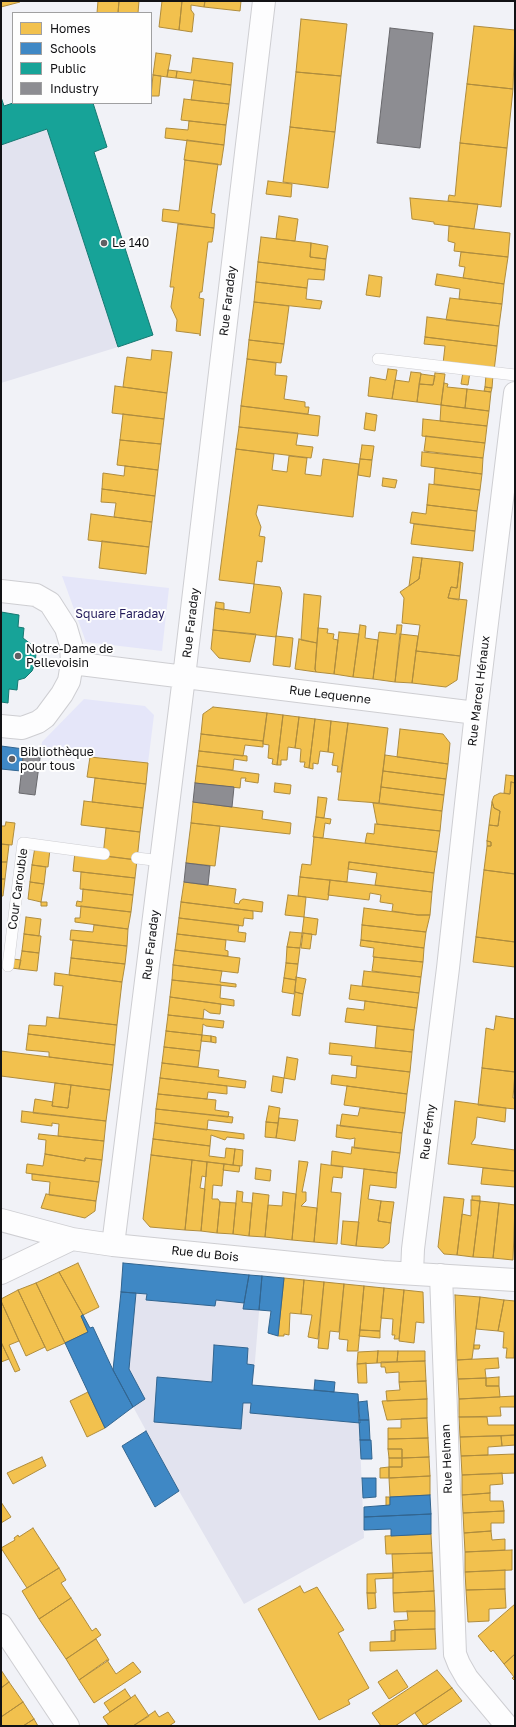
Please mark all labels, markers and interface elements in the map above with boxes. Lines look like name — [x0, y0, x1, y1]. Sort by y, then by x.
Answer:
legend — [12, 12, 152, 104]
text: Homes — [50, 21, 90, 36]
text: Schools — [50, 41, 96, 56]
text: Public — [50, 61, 86, 76]
text: Industry — [50, 81, 99, 96]
place label: Le 140 — [112, 236, 149, 250]
marker: Le 140 — [99, 238, 109, 248]
street label: Rue Faraday — [217, 265, 239, 337]
street label: Rue Faraday — [180, 587, 202, 659]
park label: Square Faraday — [75, 607, 165, 621]
street label: Rue Marcel Hénaux — [465, 635, 493, 747]
place label: Notre-Dame de Pellevoisin — [26, 642, 113, 670]
marker: Notre-Dame de Pellevoisin — [13, 651, 23, 661]
street label: Rue Lequenne — [288, 683, 372, 707]
place label: Bibliothèque pour tous — [20, 745, 94, 773]
marker: Bibliothèque pour tous — [7, 754, 17, 764]
street label: Cour Carouble — [5, 847, 31, 931]
street label: Rue Faraday — [140, 909, 162, 981]
street label: Rue Fémy — [417, 1103, 439, 1161]
street label: Rue du Bois — [171, 1243, 239, 1265]
street label: Rue Helman — [439, 1424, 455, 1494]

